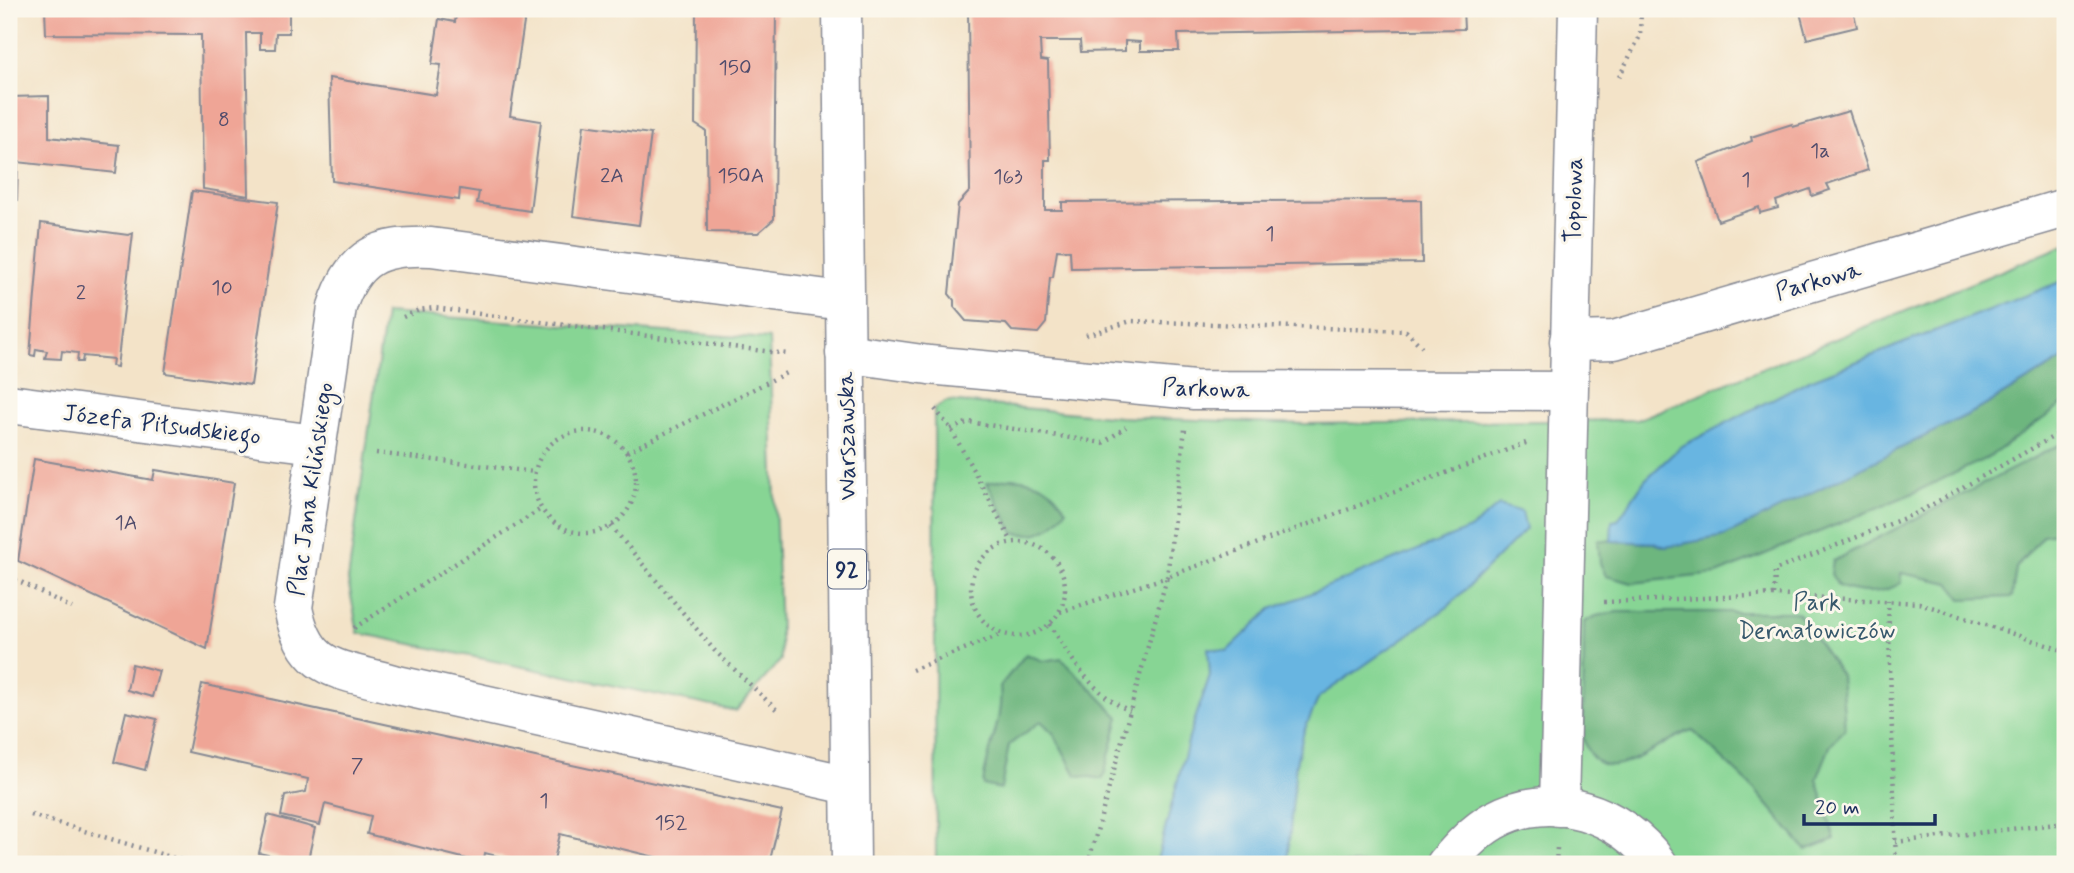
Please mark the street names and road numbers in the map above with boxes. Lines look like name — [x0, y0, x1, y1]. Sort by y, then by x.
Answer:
street label: Topolowa — [1558, 157, 1591, 243]
street label: Parkowa — [1772, 254, 1866, 308]
street label: Warszawska — [831, 371, 864, 501]
street label: Parkowa — [1161, 372, 1251, 407]
street label: Plac Jana Kilińskiego — [281, 380, 344, 598]
street label: Józefa Piłsudskiego — [61, 398, 263, 456]
road number: 92 — [828, 550, 866, 589]

